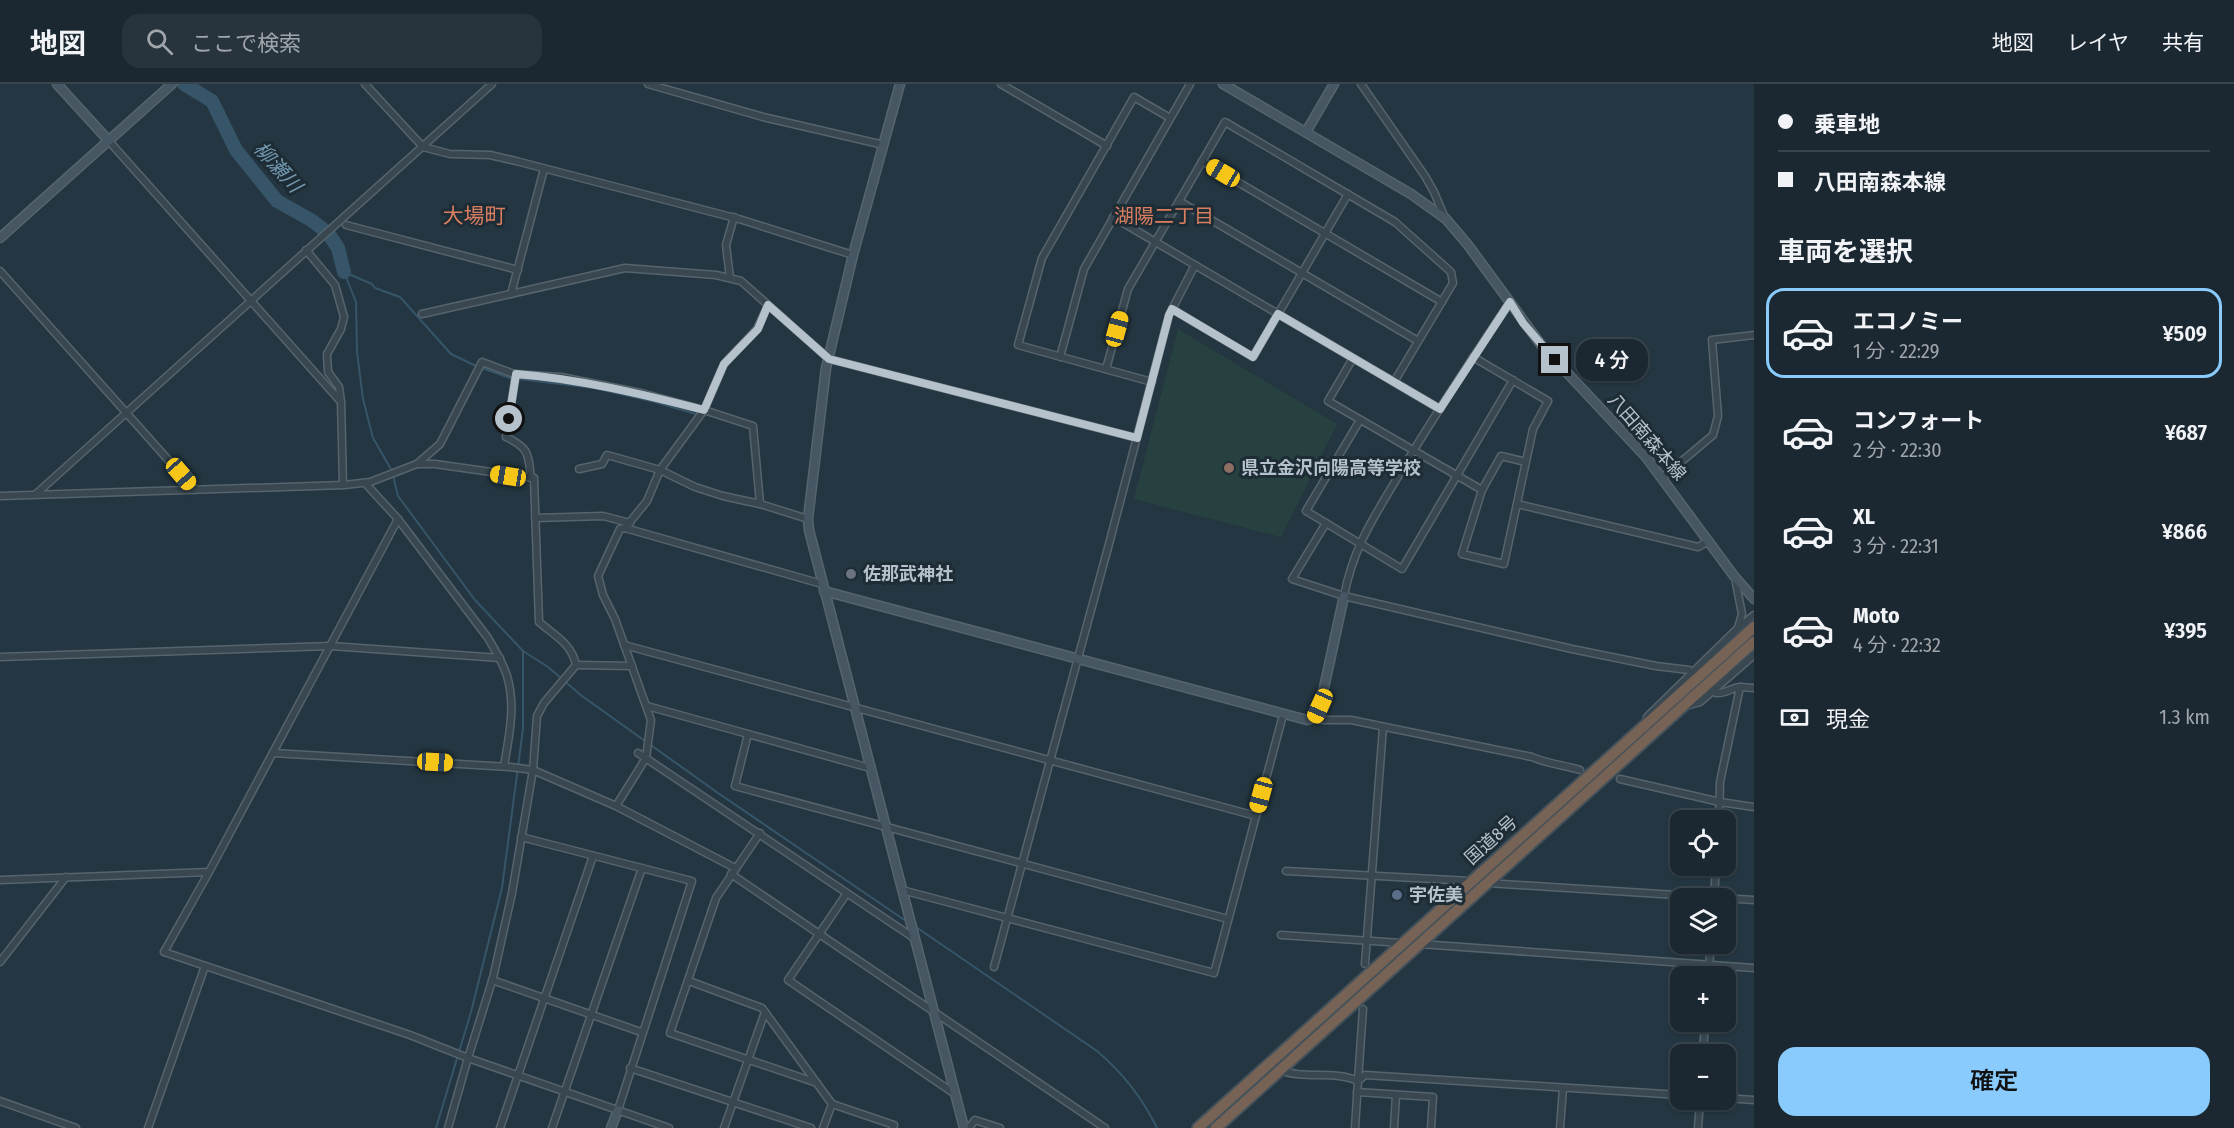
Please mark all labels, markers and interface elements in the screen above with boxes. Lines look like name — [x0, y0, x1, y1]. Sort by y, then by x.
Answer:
search box — [122, 14, 542, 68]
icon: search — [143, 25, 176, 58]
text: 地図 — [30, 27, 86, 60]
text: ここで検索 — [191, 30, 301, 57]
text: 地図 — [1992, 30, 2034, 56]
text: レイヤ — [2067, 30, 2129, 56]
text: 共有 — [2162, 30, 2204, 56]
text: 乗車地 — [1814, 111, 1880, 138]
water label: 柳瀬川 — [249, 137, 308, 199]
car — [1203, 156, 1243, 190]
text: 八田南森本線 — [1814, 169, 1946, 196]
district label: 大場町 — [443, 203, 506, 229]
district label: 湖陽二丁目 — [1114, 204, 1214, 228]
text: 車両を選択 — [1778, 236, 1913, 268]
icon: car — [1781, 306, 1835, 360]
text: エコノミー — [1853, 308, 1963, 335]
car — [1104, 309, 1130, 349]
text: ¥509 — [2163, 320, 2207, 347]
callout: 4 分 — [1576, 339, 1648, 381]
text: 1 分 · 22:29 — [1853, 339, 1939, 363]
route end — [1541, 346, 1568, 373]
text: 4 分 — [1595, 348, 1629, 372]
street label: 八田南森本線 — [1603, 389, 1691, 485]
route start — [495, 405, 522, 432]
icon: car — [1781, 405, 1835, 459]
text: コンフォート — [1853, 407, 1984, 434]
text: ¥687 — [2165, 419, 2207, 446]
text: 2 分 · 22:30 — [1853, 438, 1942, 462]
car — [162, 455, 200, 493]
place label: 県立金沢向陽高等学校 — [1241, 457, 1421, 479]
marker: 県立金沢向陽高等学校 — [1222, 461, 1236, 475]
car — [489, 464, 527, 488]
text: XL — [1853, 503, 1875, 530]
icon: car — [1781, 504, 1835, 558]
text: ¥866 — [2162, 518, 2207, 545]
text: 3 分 · 22:31 — [1853, 534, 1939, 558]
place label: 佐那武神社 — [863, 563, 953, 585]
marker: 佐那武神社 — [844, 567, 858, 581]
text: Moto — [1853, 602, 1900, 629]
icon: car — [1781, 603, 1835, 657]
text: ¥395 — [2164, 617, 2207, 644]
text: 4 分 · 22:32 — [1853, 633, 1941, 657]
car — [1304, 686, 1336, 726]
icon: cash — [1778, 701, 1811, 734]
text: 1.3 km — [2159, 705, 2210, 729]
text: 現金 — [1826, 706, 1870, 733]
car — [417, 752, 453, 772]
car — [1248, 775, 1274, 815]
map controls — [1670, 810, 1736, 1110]
button: locate — [1670, 810, 1736, 876]
street label: 国道8号 — [1460, 811, 1522, 869]
place label: 宇佐美 — [1409, 884, 1463, 906]
marker: 宇佐美 — [1390, 888, 1404, 902]
button: layers — [1670, 888, 1736, 954]
button: + — [1670, 966, 1736, 1032]
button: − — [1670, 1044, 1736, 1110]
button: 確定 — [1778, 1047, 2210, 1116]

